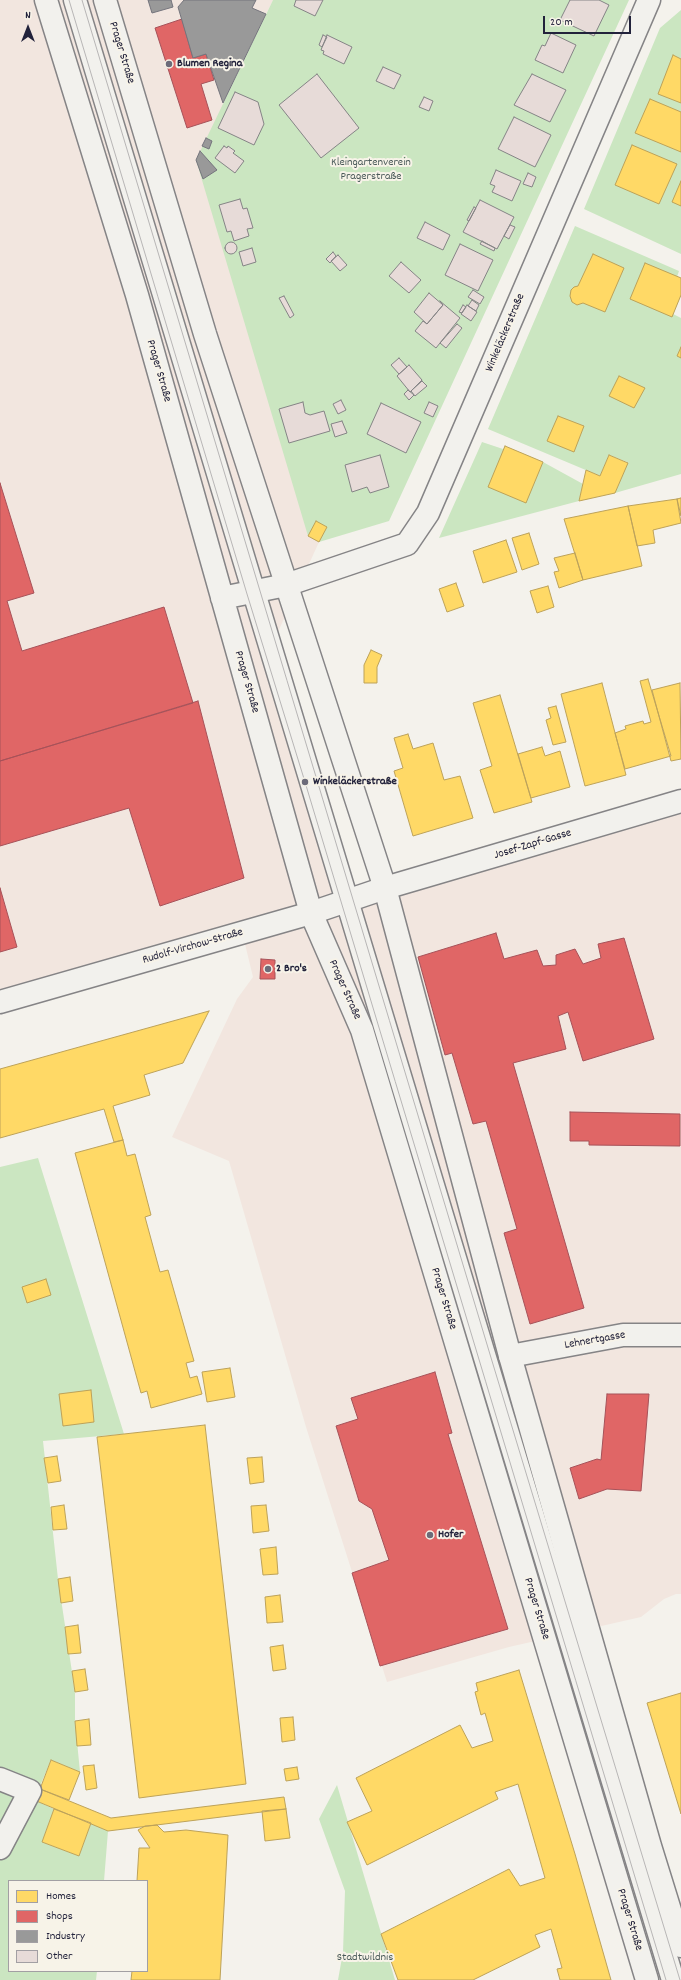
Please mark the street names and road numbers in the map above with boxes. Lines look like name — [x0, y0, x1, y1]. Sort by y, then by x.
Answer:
street label: Prager Straße — [105, 20, 137, 86]
street label: Winkeläckerstraße — [483, 292, 529, 374]
street label: Prager Straße — [142, 338, 174, 404]
street label: Prager Straße — [230, 649, 262, 715]
street label: Josef-Zapf-Gasse — [493, 826, 573, 864]
street label: Rudolf-Virchow-Straße — [141, 926, 245, 968]
street label: Prager Straße — [324, 958, 364, 1022]
street label: Prager Straße — [427, 1266, 459, 1332]
street label: Lehnertgasse — [563, 1329, 627, 1353]
street label: Prager Straße — [520, 1576, 552, 1642]
street label: Prager Straße — [613, 1887, 645, 1953]

